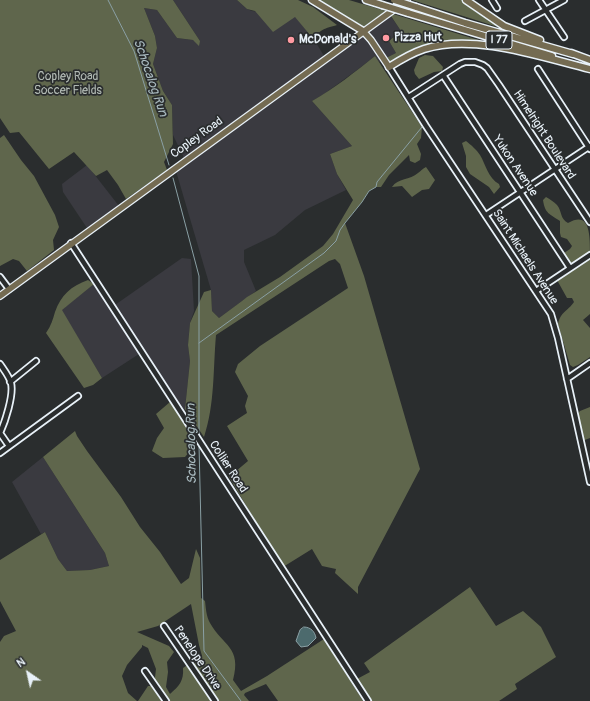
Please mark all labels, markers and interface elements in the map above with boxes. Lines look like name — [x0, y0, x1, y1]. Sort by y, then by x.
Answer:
place label: Pizza Hut — [394, 31, 442, 45]
road number: I 77 — [486, 31, 512, 49]
place label: McDonald's — [299, 33, 356, 47]
marker: Pizza Hut — [381, 33, 391, 43]
marker: McDonald's — [286, 35, 296, 45]
water label: Schocalog Run — [129, 37, 171, 119]
park label: Copley Road Soccer Fields — [34, 70, 102, 98]
street label: Himelright Boulevard — [510, 88, 578, 182]
street label: Copley Road — [168, 114, 226, 162]
street label: Yukon Avenue — [489, 133, 541, 199]
street label: Saint Michaels Avenue — [489, 207, 561, 307]
water label: Schocalog Run — [183, 403, 201, 485]
street label: Collier Road — [206, 438, 250, 496]
street label: Penelope Drive — [170, 623, 224, 693]
north arrow — [8, 653, 48, 693]
text: N — [14, 655, 28, 670]

